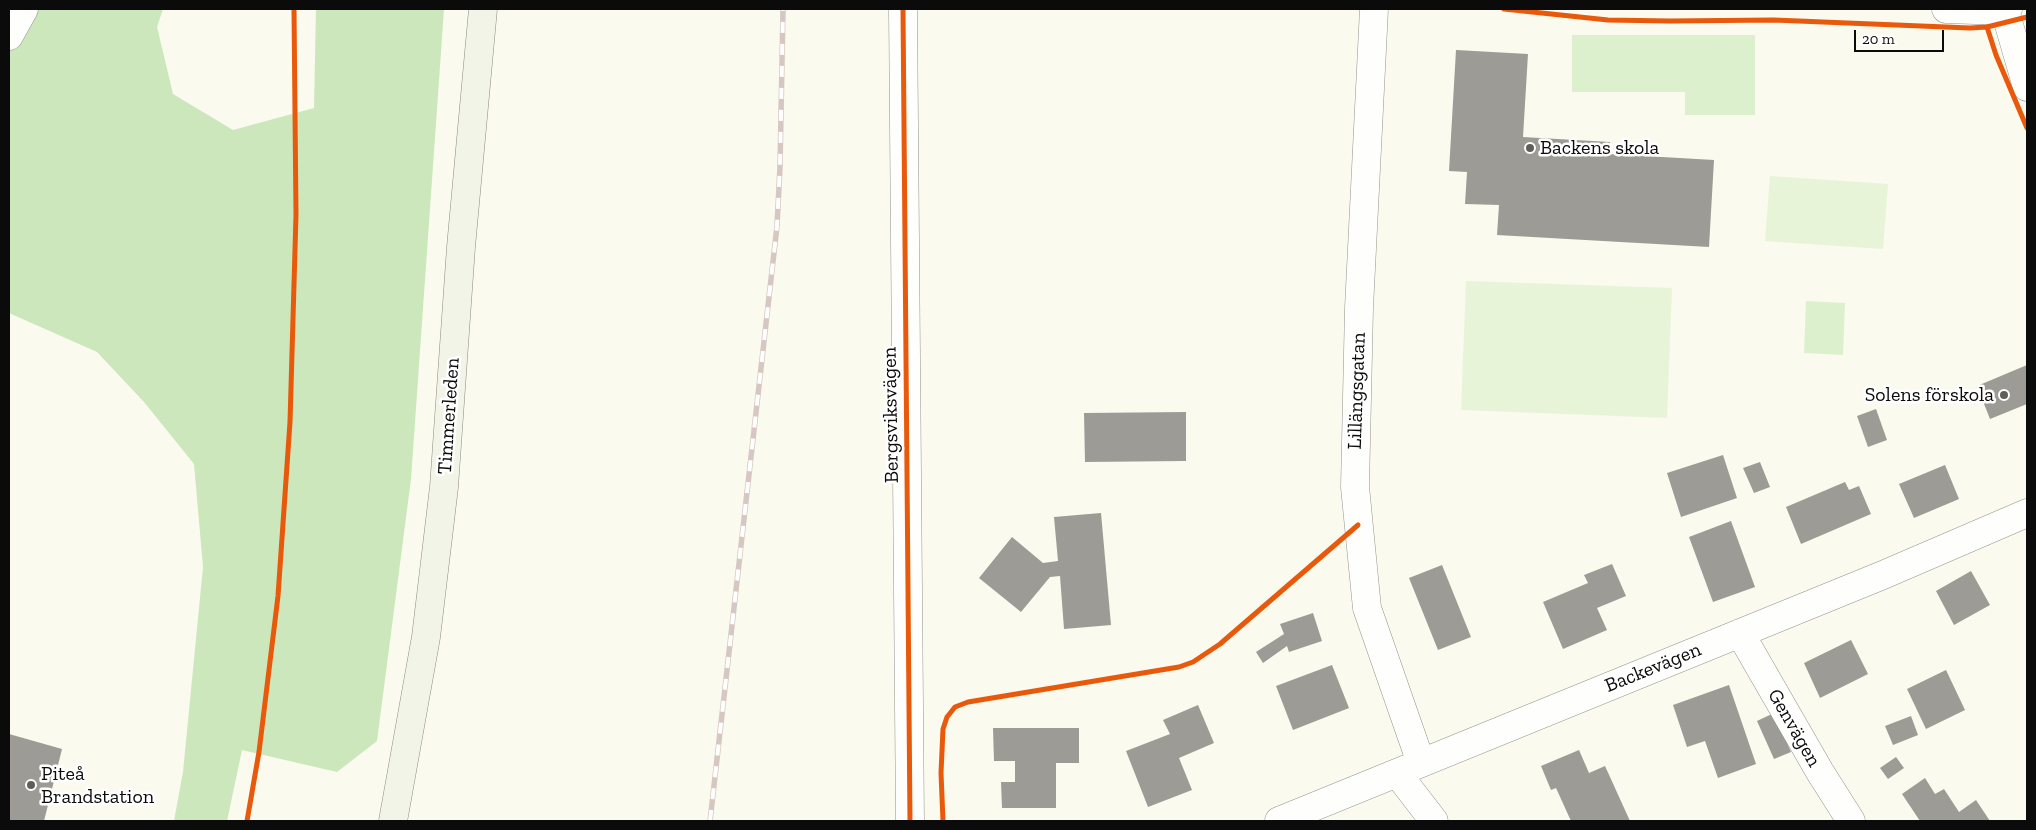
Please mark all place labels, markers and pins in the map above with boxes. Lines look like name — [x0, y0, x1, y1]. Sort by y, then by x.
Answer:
place label: Backens skola — [1540, 136, 1659, 160]
marker: Backens skola — [1524, 142, 1536, 154]
place label: Solens förskola — [1865, 383, 1994, 407]
marker: Solens förskola — [1998, 389, 2010, 401]
place label: Piteå Brandstation — [41, 762, 154, 809]
marker: Piteå Brandstation — [25, 779, 37, 791]

